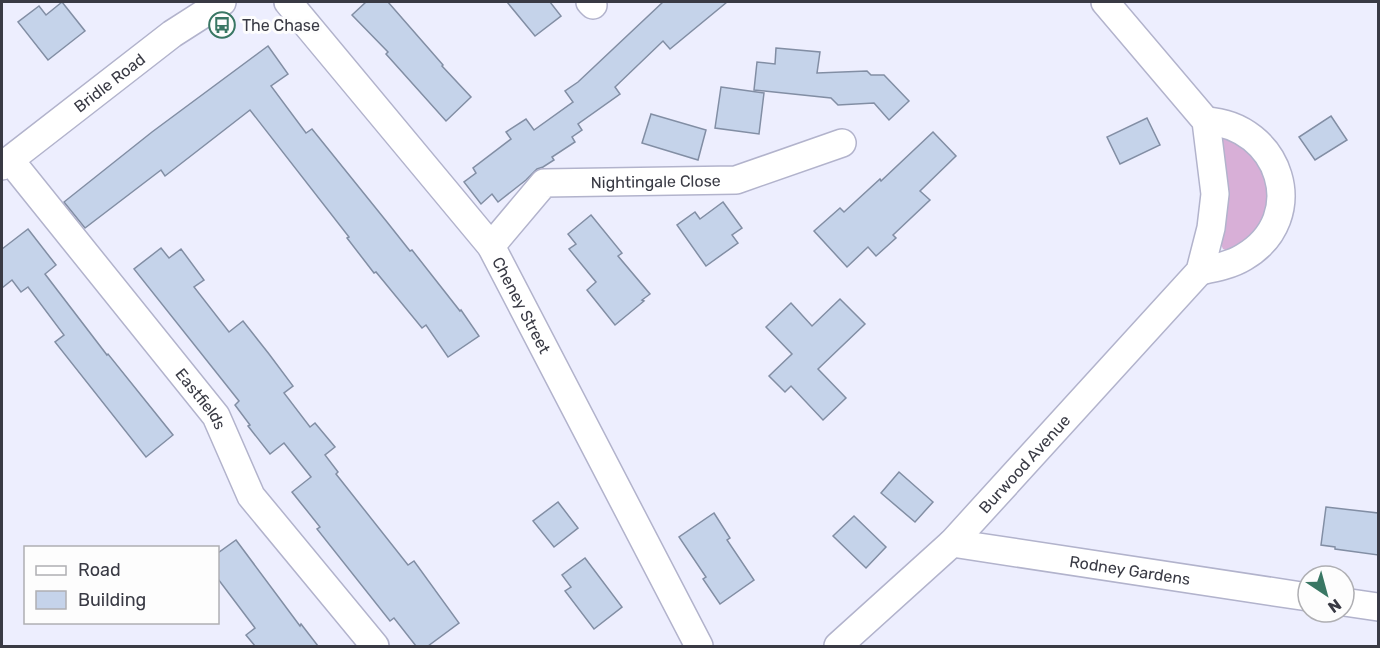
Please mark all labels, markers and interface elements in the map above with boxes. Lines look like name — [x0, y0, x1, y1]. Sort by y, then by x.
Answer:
bus stop icon: The Chase — [207, 10, 237, 40]
place label: The Chase — [242, 16, 320, 35]
street label: Bridle Road — [70, 49, 149, 117]
street label: Nightingale Close — [590, 171, 721, 192]
street label: Cheney Street — [488, 254, 554, 357]
street label: Eastfields — [171, 365, 230, 432]
street label: Burwood Avenue — [975, 411, 1074, 517]
legend — [24, 546, 219, 624]
street label: Rodney Gardens — [1068, 552, 1192, 589]
text: Road — [78, 559, 121, 581]
north arrow — [1296, 564, 1356, 624]
text: Building — [78, 589, 146, 611]
text: N — [1324, 595, 1345, 617]

